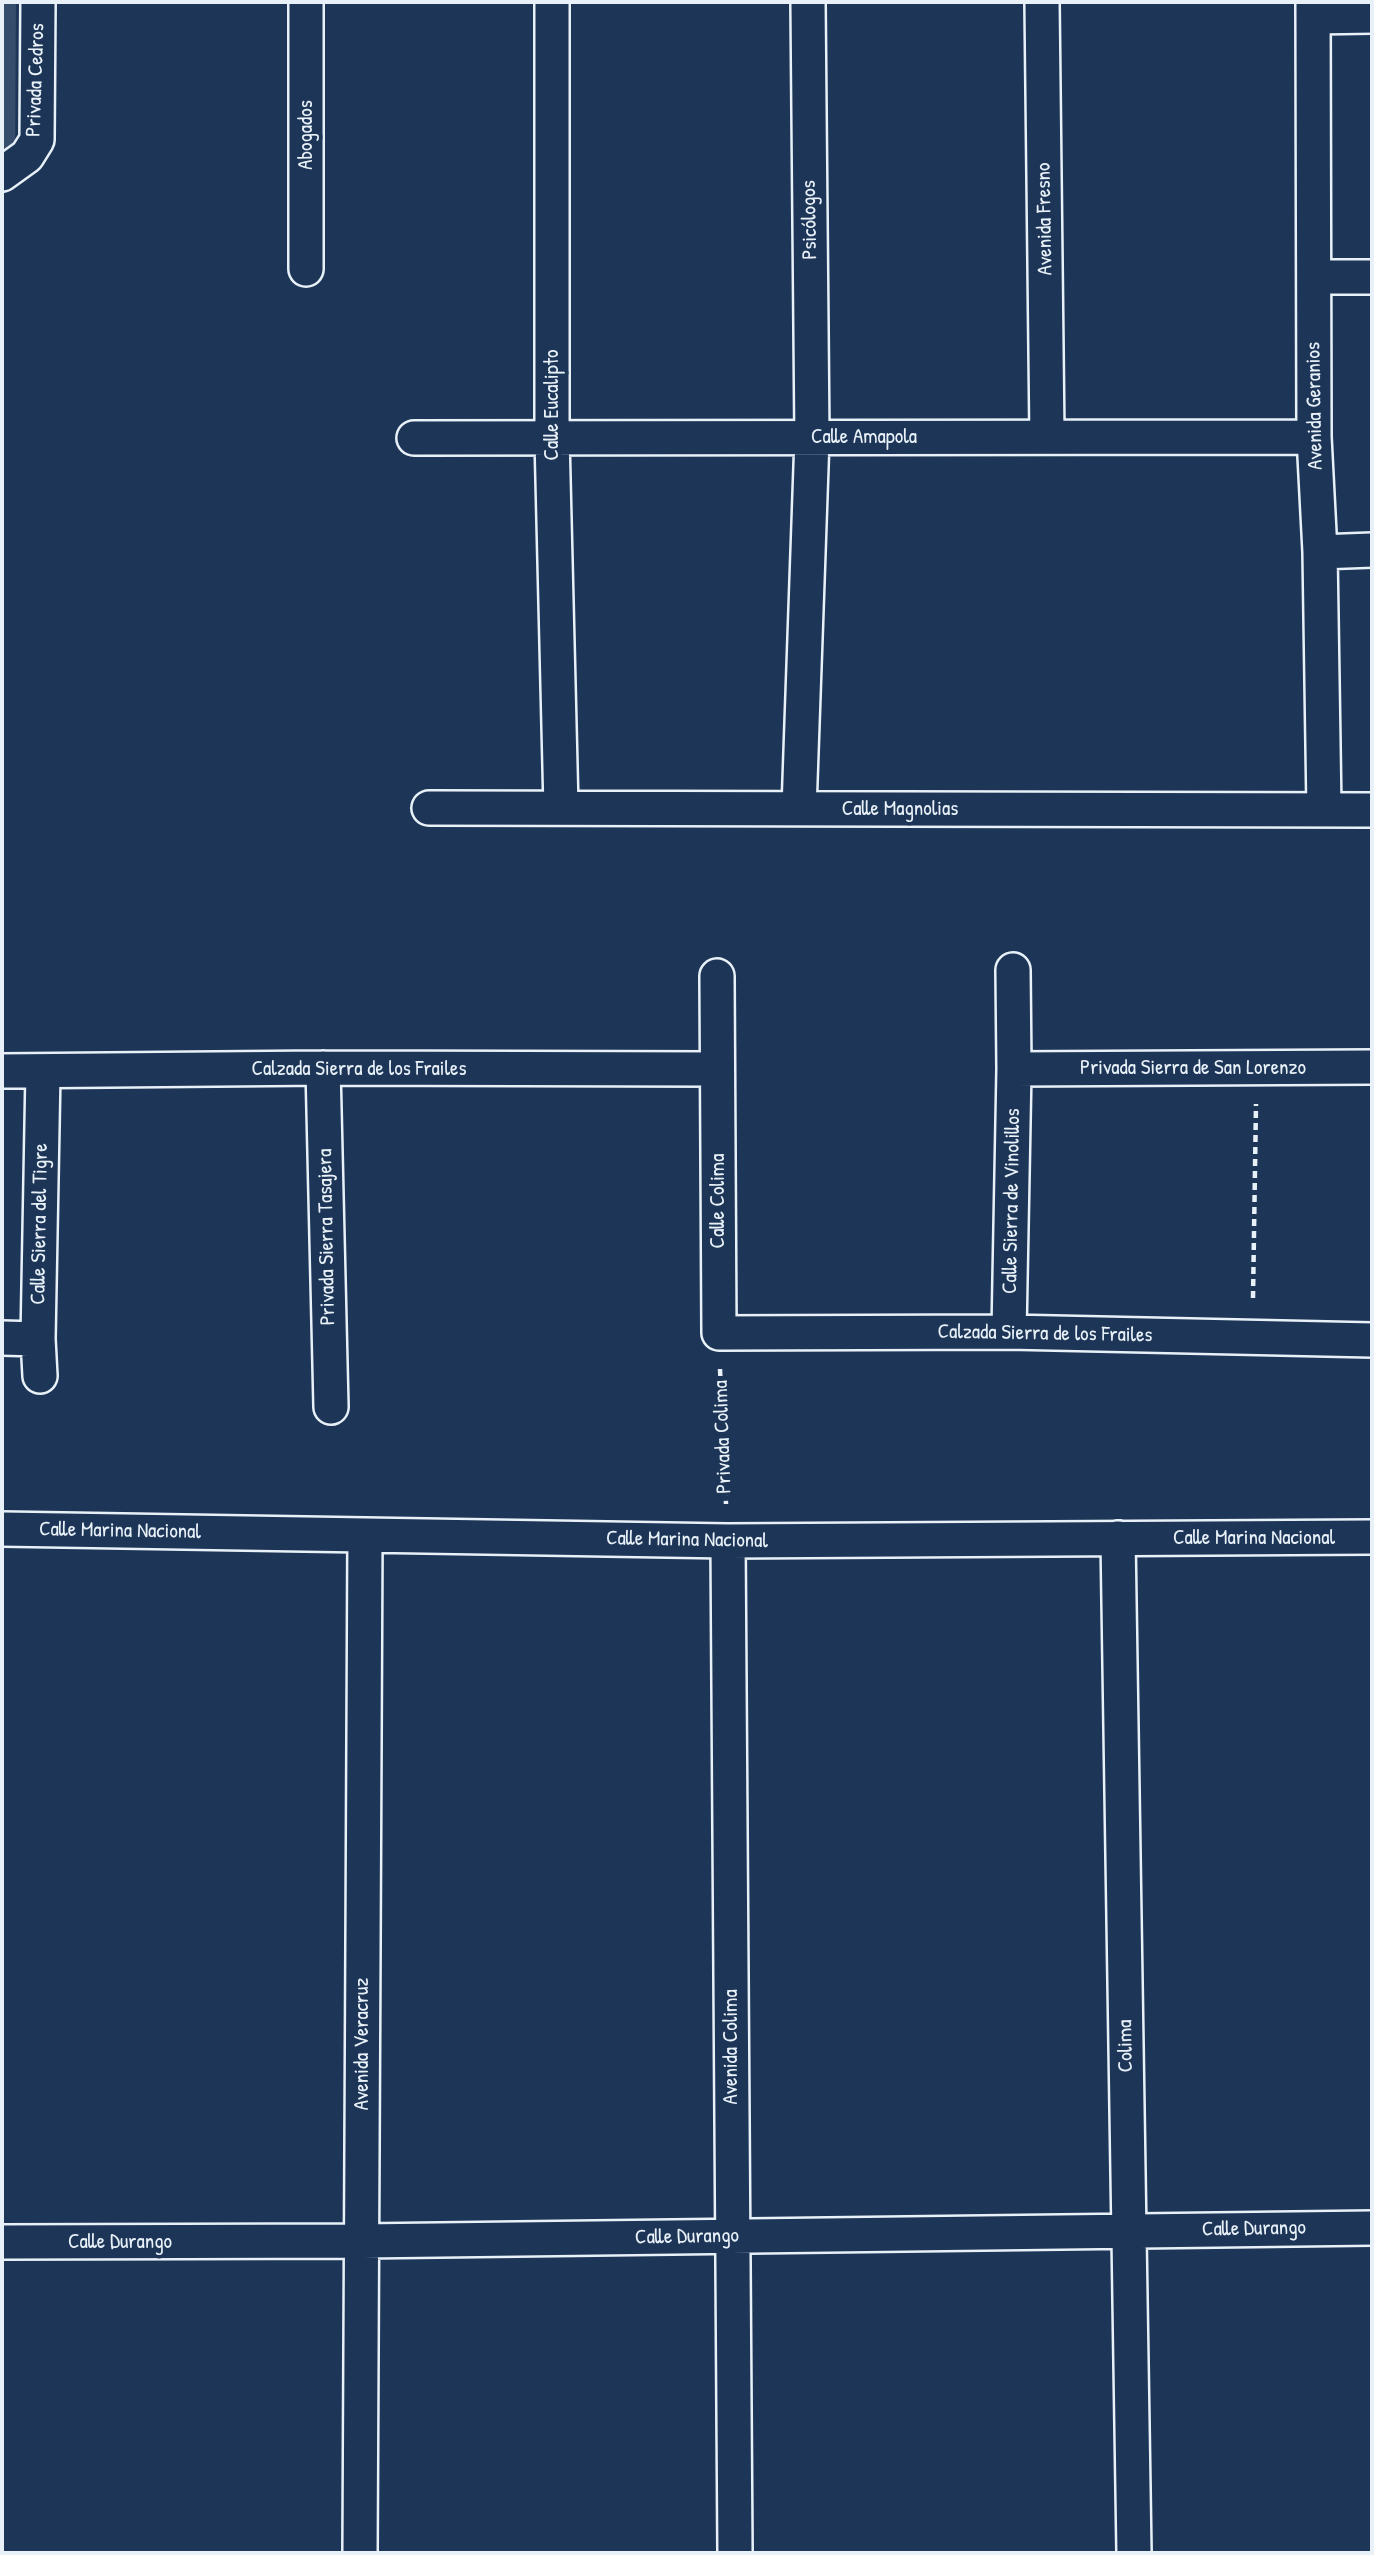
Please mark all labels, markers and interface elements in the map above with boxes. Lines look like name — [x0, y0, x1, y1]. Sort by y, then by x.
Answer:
street label: Privada Cedros — [21, 23, 51, 137]
street label: Abogados — [293, 100, 319, 170]
street label: Avenida Fresno — [1031, 162, 1059, 276]
street label: Psicólogos — [797, 180, 823, 260]
street label: Avenida Geranios — [1301, 342, 1329, 470]
street label: Calle Eucalipto — [539, 349, 565, 461]
street label: Calle Amapola — [811, 424, 917, 450]
street label: Calle Magnolias — [842, 796, 958, 822]
street label: Privada Sierra de San Lorenzo — [1080, 1055, 1306, 1081]
street label: Calzada Sierra de los Frailes — [252, 1056, 466, 1082]
street label: Calle Sierra de Vinolillos — [998, 1108, 1026, 1294]
street label: Calle Sierra del Tigre — [26, 1143, 54, 1305]
street label: Privada Sierra Tasajera — [313, 1148, 341, 1326]
street label: Calle Colima — [705, 1154, 731, 1248]
street label: Calzada Sierra de los Frailes — [937, 1320, 1153, 1348]
street label: Privada Colima — [708, 1380, 738, 1494]
street label: Calle Marina Nacional — [39, 1517, 201, 1545]
street label: Calle Marina Nacional — [1173, 1525, 1335, 1551]
street label: Calle Marina Nacional — [606, 1526, 768, 1554]
street label: Avenida Veracruz — [349, 1978, 375, 2110]
street label: Avenida Colima — [718, 1989, 744, 2105]
street label: Colima — [1113, 2019, 1139, 2073]
street label: Calle Durango — [1202, 2215, 1306, 2243]
street label: Calle Durango — [635, 2223, 739, 2251]
street label: Calle Durango — [68, 2229, 172, 2255]

